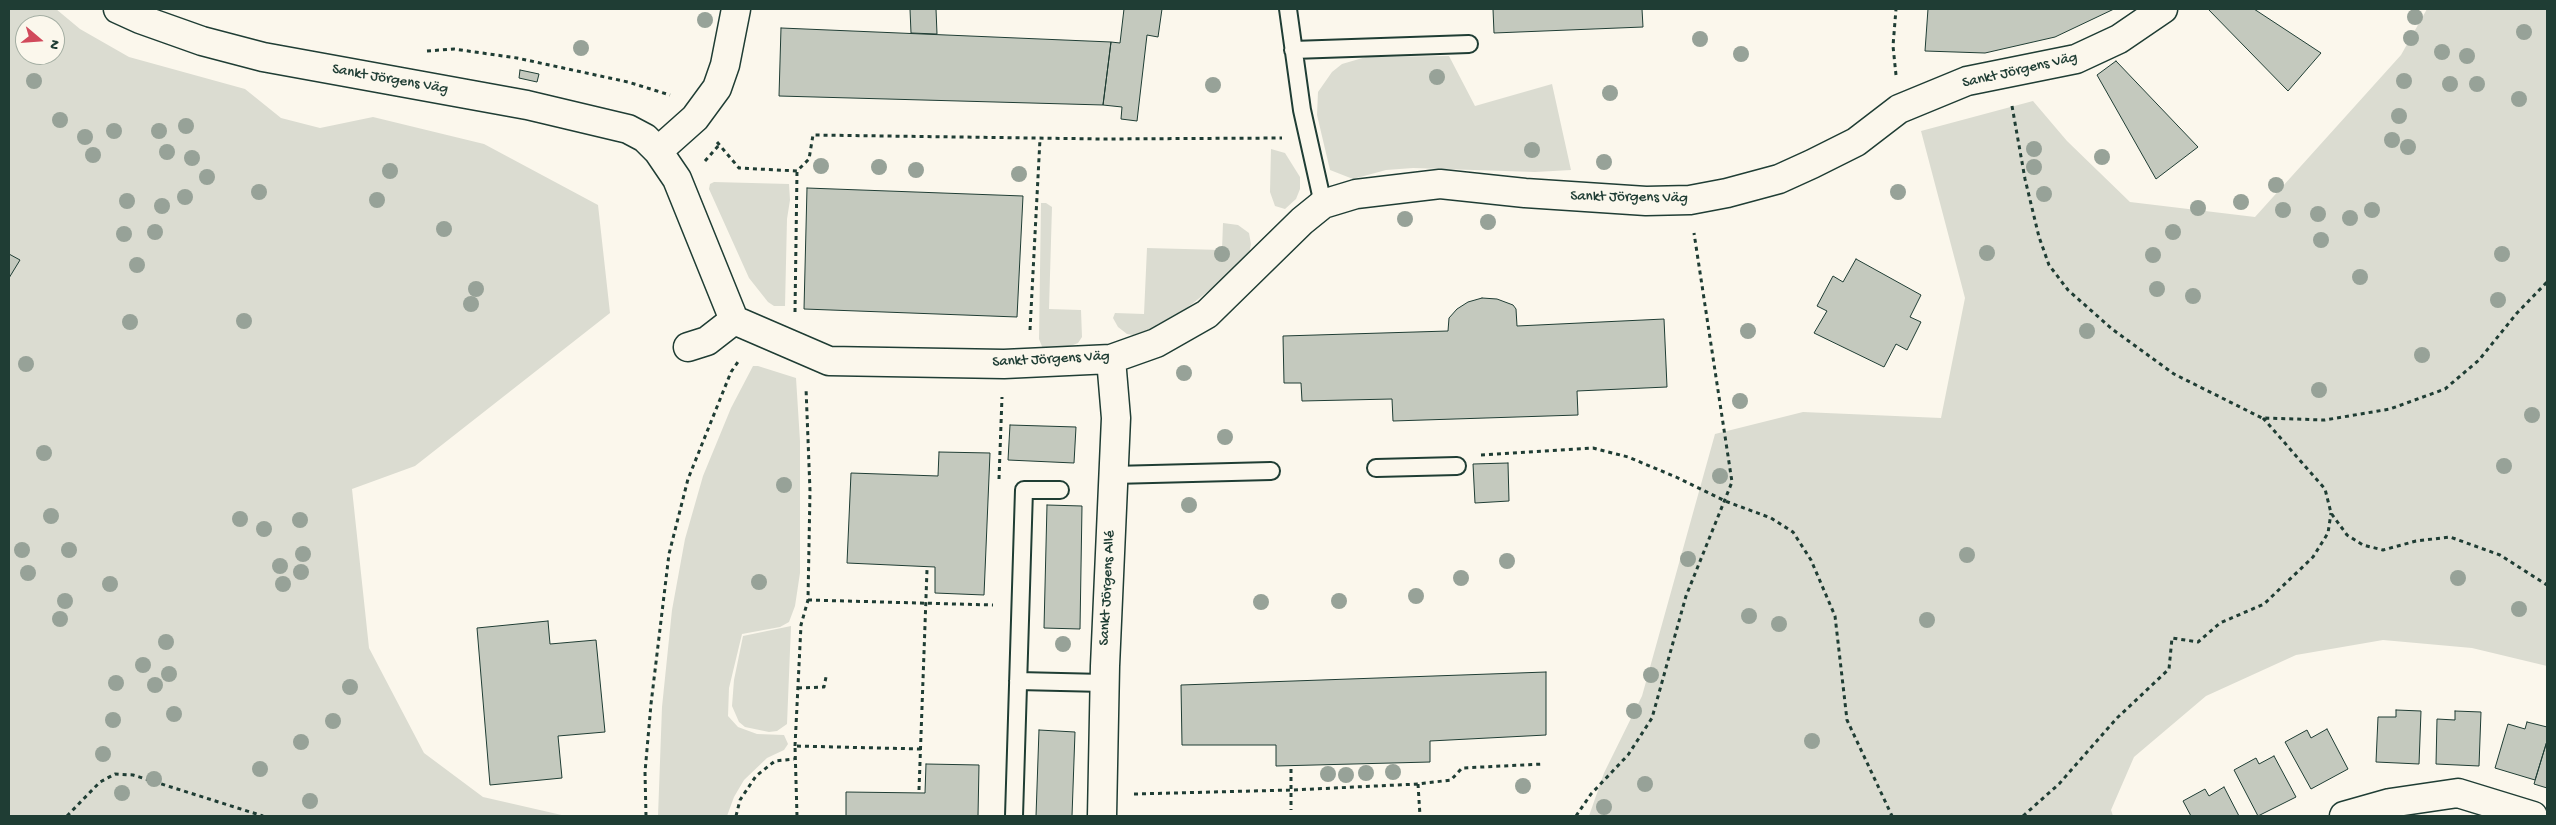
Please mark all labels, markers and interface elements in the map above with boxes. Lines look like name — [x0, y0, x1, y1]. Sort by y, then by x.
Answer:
north arrow — [15, 15, 65, 65]
text: N — [44, 38, 63, 51]
street label: Sankt Jörgens Väg — [1961, 49, 2079, 93]
street label: Sankt Jörgens Väg — [331, 61, 449, 99]
street label: Sankt Jörgens Väg — [1570, 188, 1688, 208]
street label: Sankt Jörgens Väg — [992, 348, 1110, 372]
street label: Sankt Jörgens Allé — [1096, 530, 1120, 646]

